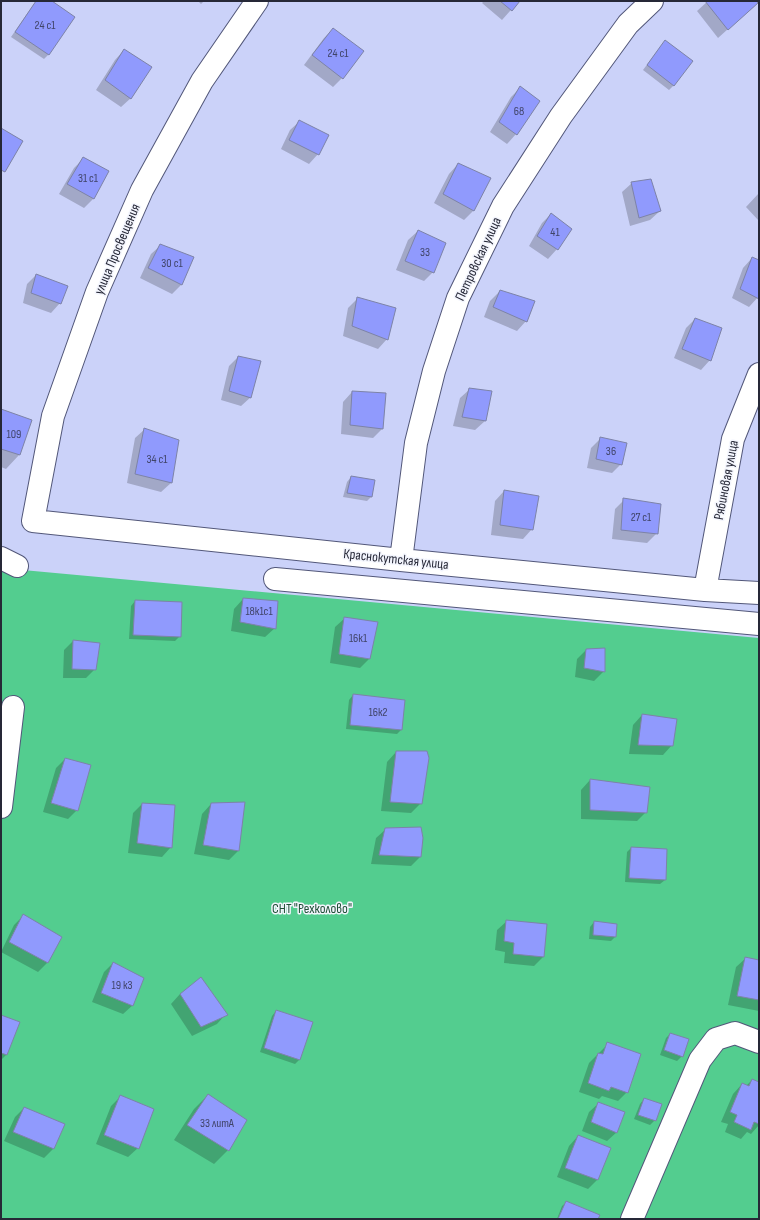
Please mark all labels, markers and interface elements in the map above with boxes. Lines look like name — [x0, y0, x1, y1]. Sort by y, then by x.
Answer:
house number: 24 с1 — [35, 18, 56, 33]
house number: 24 с1 — [328, 46, 349, 61]
house number: 68 — [514, 104, 524, 119]
house number: 31 с1 — [78, 171, 99, 186]
street label: улица Просвещения — [90, 201, 144, 297]
street label: Петровская улица — [451, 214, 505, 304]
house number: 41 — [550, 225, 560, 240]
house number: 33 — [420, 245, 430, 260]
house number: 30 с1 — [161, 256, 183, 271]
house number: 109 — [7, 427, 21, 442]
street label: Рябиновая улица — [710, 439, 742, 521]
house number: 36 — [606, 444, 616, 459]
house number: 34 с1 — [147, 452, 168, 467]
house number: 27 с1 — [631, 510, 652, 525]
street label: Краснокутская улица — [343, 545, 449, 573]
house number: 18к1с1 — [245, 604, 273, 619]
house number: 16к1 — [349, 631, 368, 646]
house number: 16к2 — [369, 705, 388, 720]
park label: СНТ "Рехколово" — [272, 900, 352, 917]
house number: 19 к3 — [112, 978, 133, 993]
house number: 33 литА — [200, 1116, 235, 1131]

